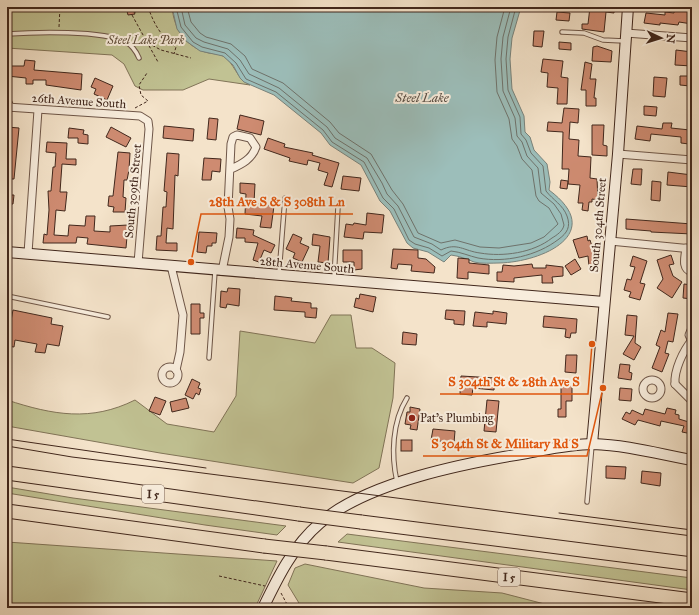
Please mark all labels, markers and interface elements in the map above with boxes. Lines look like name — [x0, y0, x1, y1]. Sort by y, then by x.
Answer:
north arrow — [641, 18, 681, 58]
park label: Steel Lake Park — [107, 33, 185, 47]
text: N — [664, 34, 677, 44]
water label: Steel Lake — [394, 90, 450, 106]
street label: 26th Avenue South — [31, 91, 127, 111]
street label: South 309th Street — [122, 143, 144, 239]
street label: South 304th Street — [587, 176, 609, 273]
callout: 28th Ave S & S 308th Ln — [201, 189, 353, 214]
text: 28th Ave S & S 308th Ln — [209, 194, 345, 210]
street label: 28th Avenue South — [259, 254, 355, 276]
callout: S 304th St & 28th Ave S — [440, 369, 588, 394]
text: S 304th St & 28th Ave S — [448, 374, 580, 390]
place label: Pat's Plumbing — [420, 411, 494, 426]
marker: Pat's Plumbing — [407, 413, 417, 423]
callout: S 304th St & Military Rd S — [423, 431, 587, 456]
text: S 304th St & Military Rd S — [431, 436, 579, 452]
road number: I 5 — [142, 485, 164, 503]
road number: I 5 — [498, 568, 520, 586]

